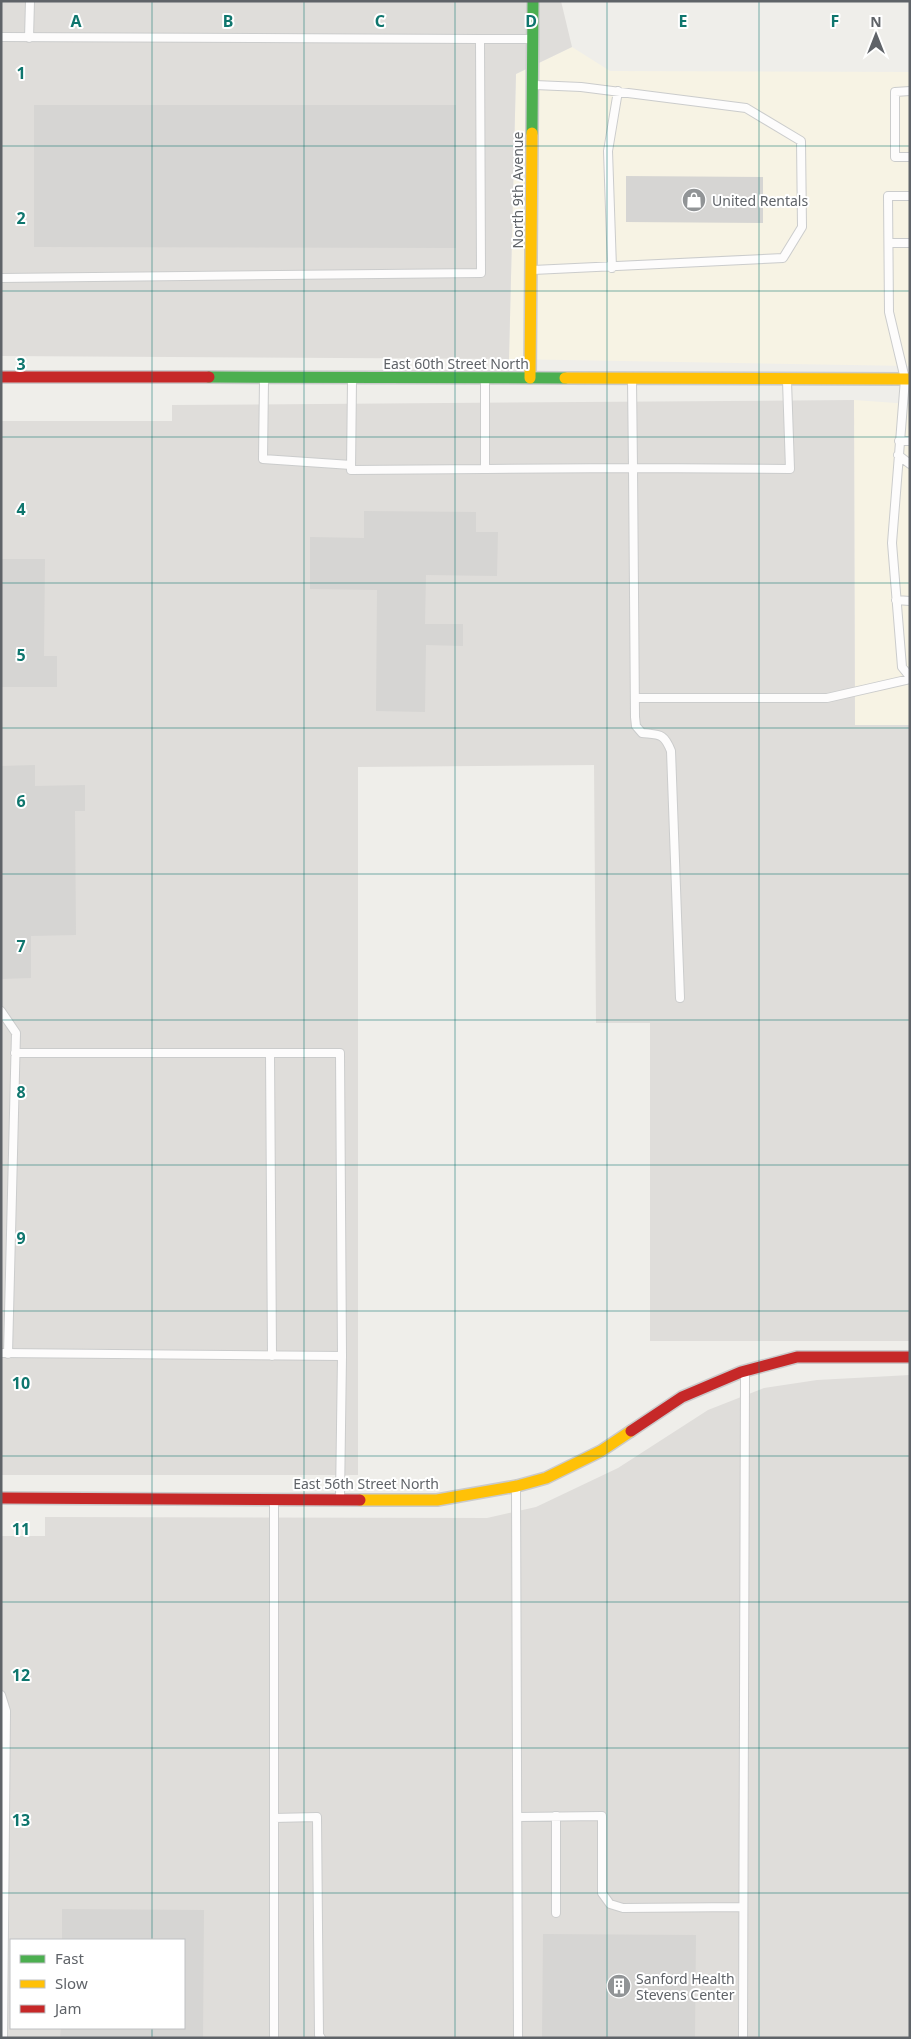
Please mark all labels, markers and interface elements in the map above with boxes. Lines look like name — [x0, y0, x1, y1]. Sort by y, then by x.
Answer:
text: A — [70, 10, 82, 32]
text: B — [223, 10, 233, 32]
text: C — [375, 10, 385, 32]
text: D — [525, 10, 537, 32]
text: E — [679, 10, 688, 32]
text: F — [831, 10, 839, 32]
north arrow — [851, 10, 901, 60]
text: N — [870, 12, 882, 31]
text: 1 — [16, 62, 26, 84]
street label: North 9th Avenue — [508, 132, 527, 248]
shop icon: United Rentals — [681, 187, 707, 213]
place label: United Rentals — [712, 191, 808, 210]
text: 2 — [16, 207, 26, 229]
text: 3 — [16, 353, 26, 375]
street label: East 60th Street North — [383, 354, 529, 373]
text: 4 — [16, 498, 26, 520]
text: 5 — [16, 644, 26, 666]
text: 6 — [16, 790, 26, 812]
text: 7 — [16, 935, 26, 957]
text: 8 — [16, 1081, 26, 1103]
text: 9 — [16, 1227, 26, 1249]
text: 10 — [12, 1372, 30, 1394]
street label: East 56th Street North — [293, 1474, 439, 1493]
text: 11 — [12, 1518, 30, 1540]
text: 12 — [12, 1664, 30, 1686]
text: 13 — [12, 1809, 30, 1831]
legend — [10, 1939, 185, 2029]
text: Fast — [55, 1948, 84, 1968]
place label: Sanford Health Stevens Center — [636, 1969, 735, 2004]
text: Slow — [55, 1973, 88, 1993]
building icon: Sanford Health Stevens Center — [606, 1973, 632, 1999]
text: Jam — [53, 1998, 82, 2018]

